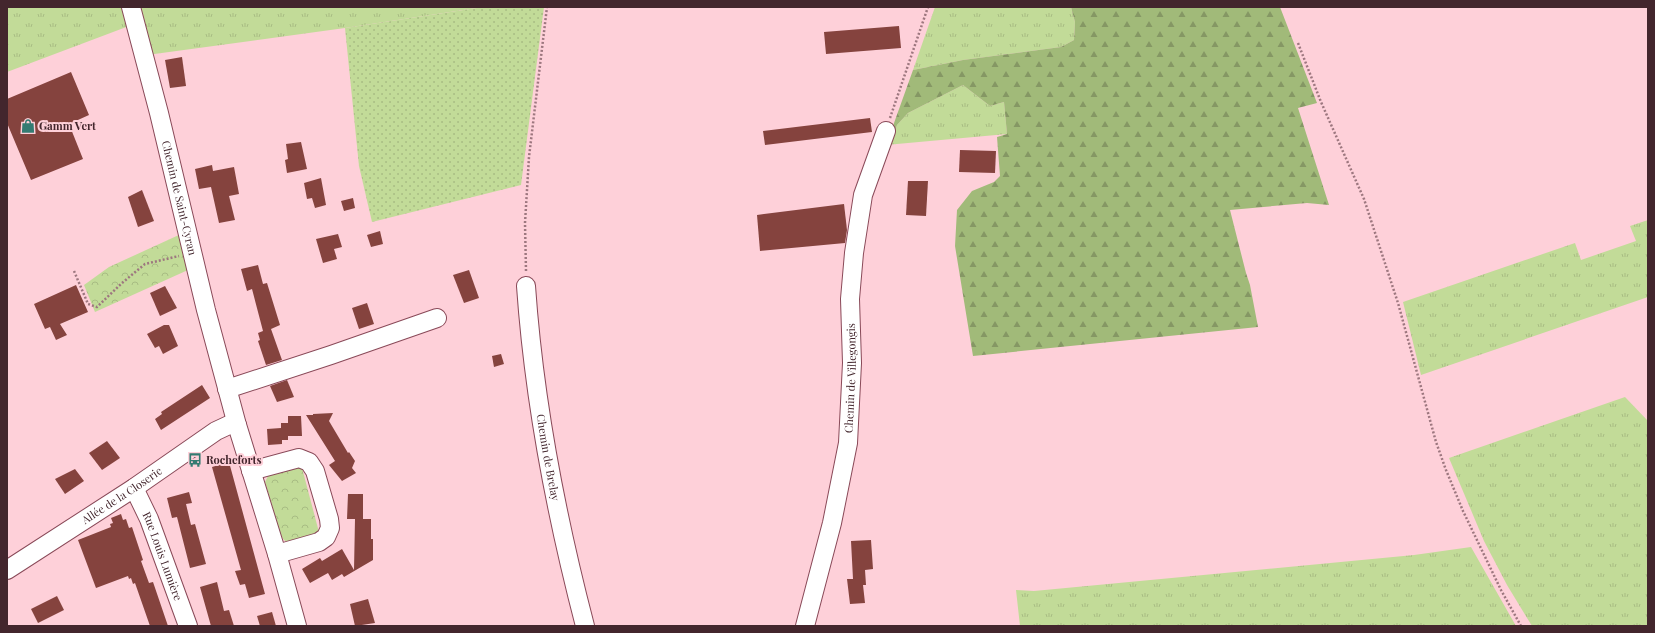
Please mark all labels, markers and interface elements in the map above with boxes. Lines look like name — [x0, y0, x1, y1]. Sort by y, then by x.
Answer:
shop icon: Gamm Vert — [20, 118, 36, 134]
place label: Gamm Vert — [39, 118, 96, 133]
street label: Chemin de Saint-Cyran — [159, 139, 201, 257]
street label: Chemin de Villegongis — [841, 323, 859, 433]
street label: Chemin de Brelay — [534, 413, 564, 503]
bus stop icon: Rocheforts — [187, 452, 203, 468]
place label: Rocheforts — [206, 452, 262, 467]
street label: Allée de la Closerie — [78, 463, 165, 527]
street label: Rue Louis Lumière — [140, 509, 186, 603]

